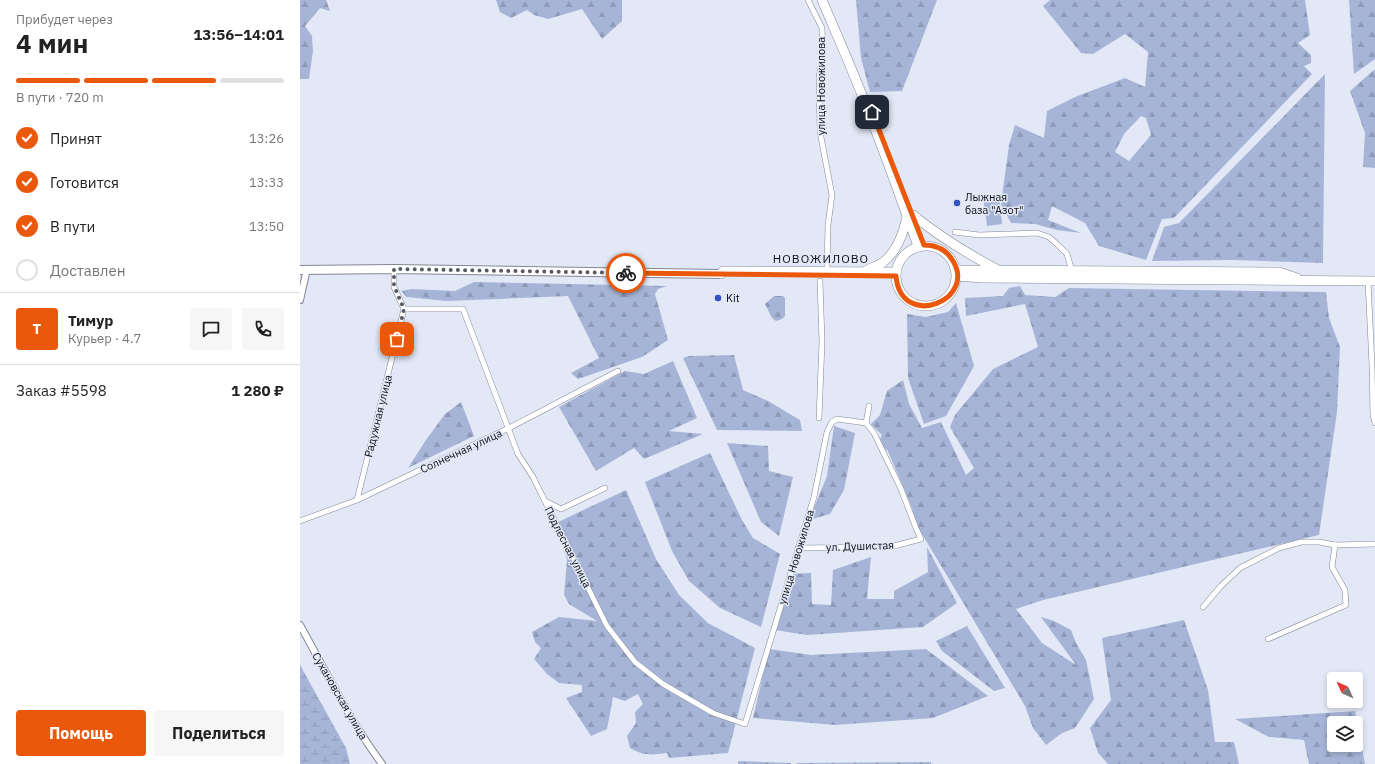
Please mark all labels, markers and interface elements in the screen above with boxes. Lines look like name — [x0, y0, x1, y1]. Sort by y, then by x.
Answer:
text: Прибудет через — [16, 11, 113, 28]
text: 13:56–14:01 — [193, 25, 284, 44]
text: 4 мин — [16, 26, 88, 60]
street label: улица Новожилова — [814, 37, 828, 135]
text: В пути · 720 m — [16, 89, 104, 106]
pin — [855, 95, 889, 129]
icon: home — [861, 101, 883, 123]
icon: check — [16, 127, 38, 149]
text: Принят — [50, 129, 102, 148]
text: 13:26 — [249, 130, 284, 147]
icon: check — [16, 171, 38, 193]
text: Готовится — [50, 173, 119, 192]
text: 13:33 — [249, 174, 284, 191]
place label: Лыжная база "Азот" — [965, 190, 1024, 217]
marker: Лыжная база "Азот" — [952, 198, 962, 208]
icon: check — [16, 215, 38, 237]
text: В пути — [50, 217, 95, 236]
text: 13:50 — [249, 218, 284, 235]
district label: НОВОЖИЛОВО — [773, 251, 869, 266]
courier — [606, 253, 646, 293]
text: Доставлен — [50, 261, 126, 280]
icon: bike — [615, 262, 637, 284]
place label: Kit — [726, 291, 740, 305]
marker: Kit — [713, 293, 723, 303]
button: chat — [190, 308, 232, 350]
button: phone — [242, 308, 284, 350]
text: Тимур — [68, 311, 113, 330]
text: Т — [33, 319, 41, 338]
pin — [380, 322, 414, 356]
icon: bag — [386, 328, 408, 350]
text: Курьер · 4.7 — [68, 330, 141, 347]
street label: Радужная улица — [361, 373, 395, 459]
text: Заказ #5598 — [16, 381, 107, 400]
text: 1 280 ₽ — [231, 381, 284, 400]
street label: Солнечная улица — [418, 426, 504, 476]
street label: Подлесная улица — [541, 504, 595, 590]
street label: улица Новожилова — [775, 508, 817, 606]
street label: ул. Душистая — [826, 538, 894, 554]
street label: Сухановская улица — [309, 650, 371, 742]
north arrow — [1327, 672, 1363, 708]
map controls — [1327, 672, 1363, 752]
button: Помощь — [16, 710, 146, 756]
button: Поделиться — [154, 710, 284, 756]
button: layers — [1327, 716, 1363, 752]

